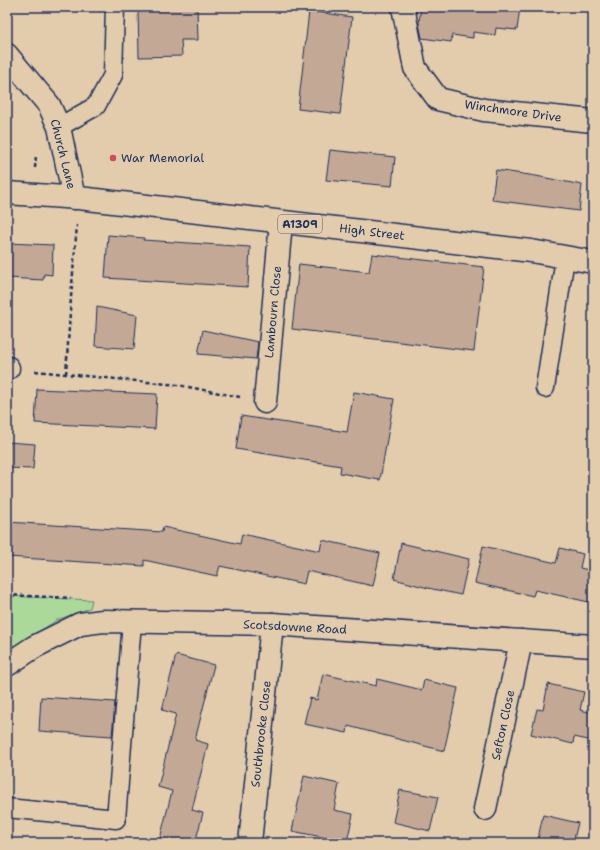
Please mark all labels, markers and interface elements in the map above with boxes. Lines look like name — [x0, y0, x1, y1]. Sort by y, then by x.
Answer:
street label: Winchmore Drive — [463, 96, 563, 126]
street label: Church Lane — [47, 117, 79, 191]
place label: War Memorial — [121, 150, 205, 166]
marker: War Memorial — [108, 153, 118, 163]
road number: A1309 — [278, 215, 322, 233]
street label: High Street — [338, 220, 406, 244]
street label: Lambourn Close — [261, 265, 285, 359]
street label: Scotsdowne Road — [243, 616, 348, 638]
street label: Southbrooke Close — [247, 680, 275, 788]
street label: Sefton Close — [488, 688, 518, 762]

